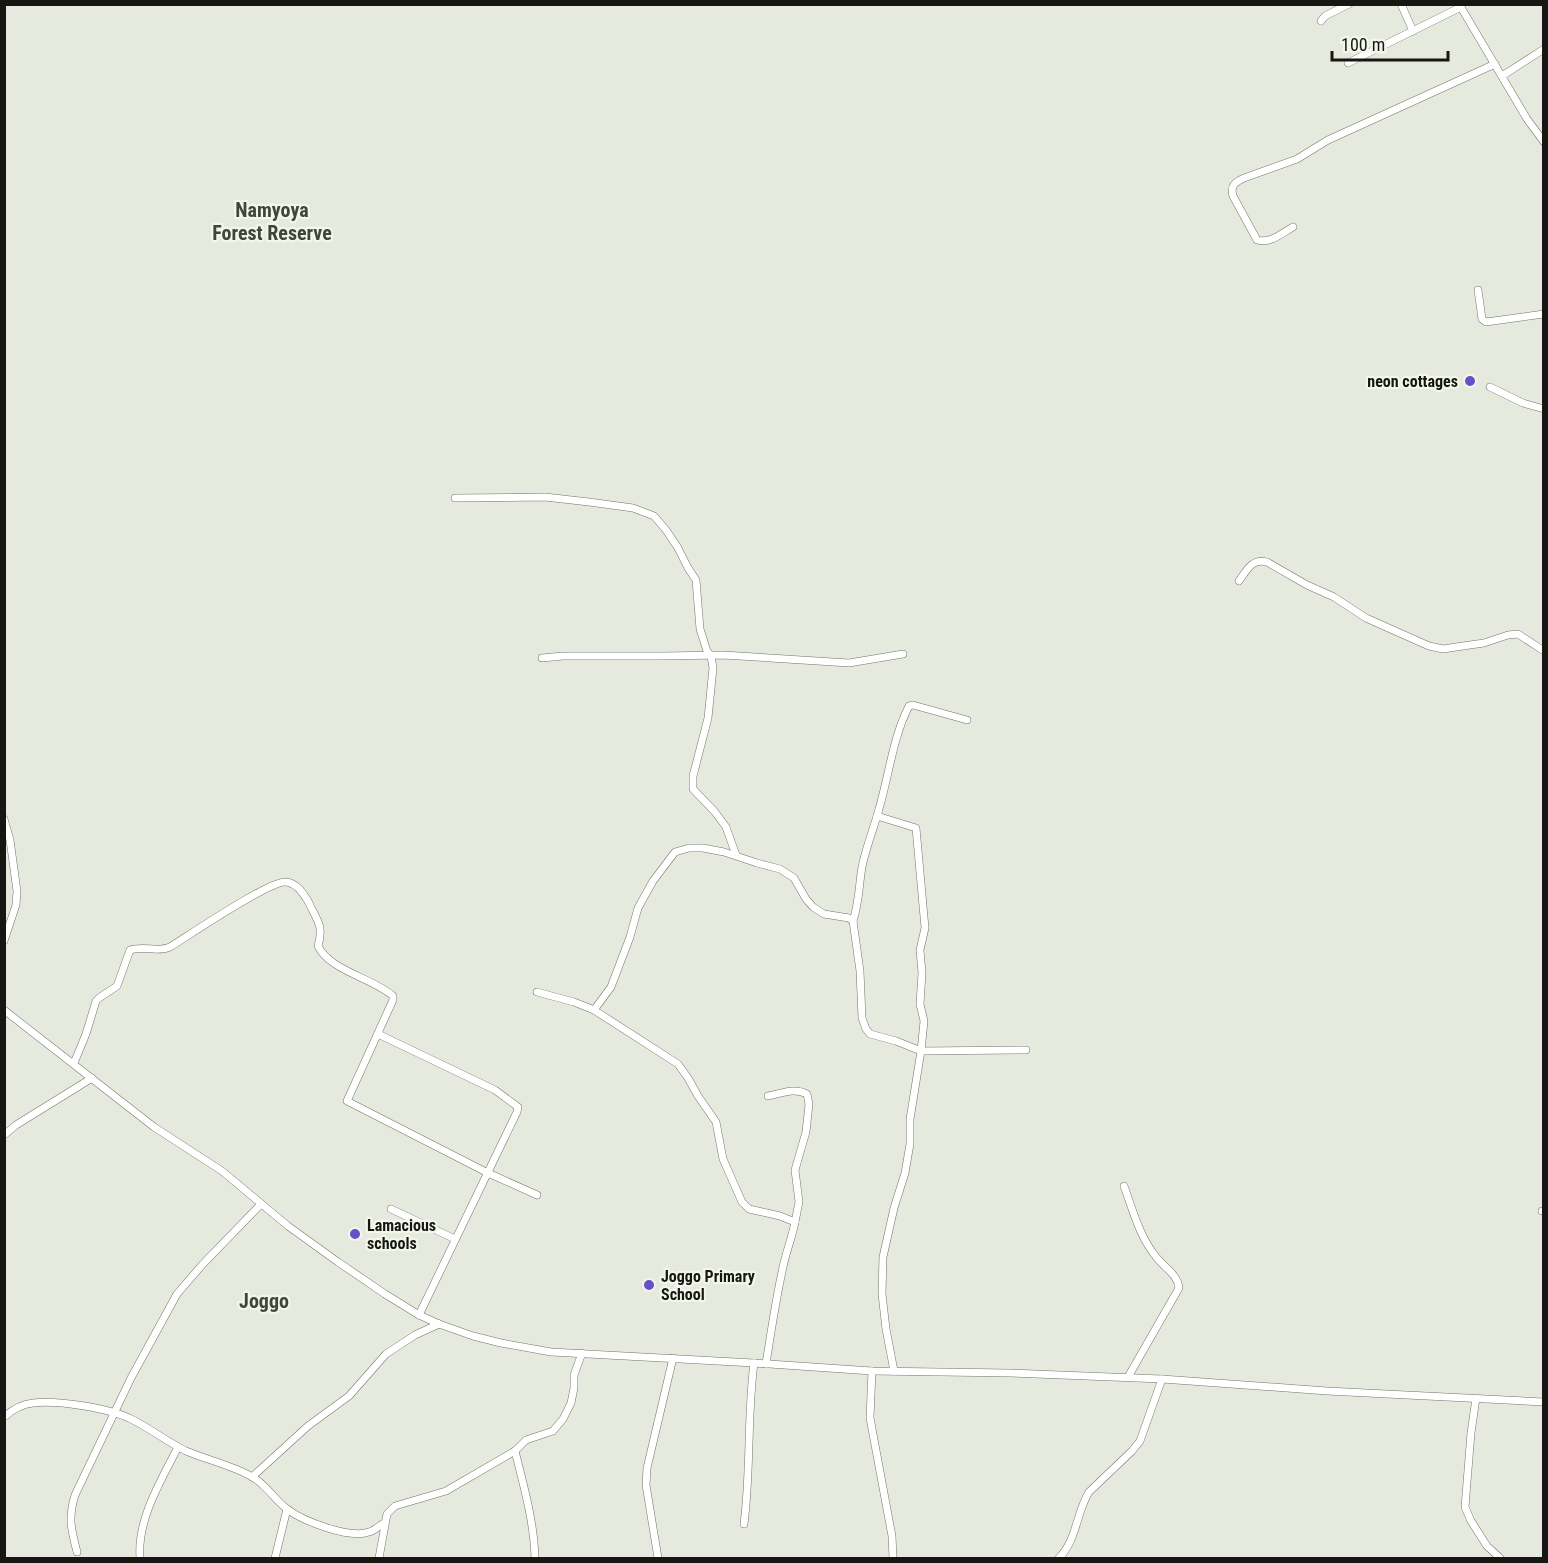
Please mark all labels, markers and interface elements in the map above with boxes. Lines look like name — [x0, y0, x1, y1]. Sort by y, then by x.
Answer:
scale bar — [1332, 24, 1448, 62]
text: 100 m — [1341, 34, 1385, 55]
district label: Namyoya Forest Reserve — [212, 198, 332, 245]
place label: neon cottages — [1367, 372, 1458, 391]
marker: neon cottages — [1463, 374, 1477, 388]
place label: Lamacious schools — [367, 1216, 436, 1253]
marker: Lamacious schools — [348, 1227, 362, 1241]
place label: Joggo Primary School — [661, 1267, 755, 1304]
marker: Joggo Primary School — [642, 1278, 656, 1292]
district label: Joggo — [239, 1289, 289, 1313]

